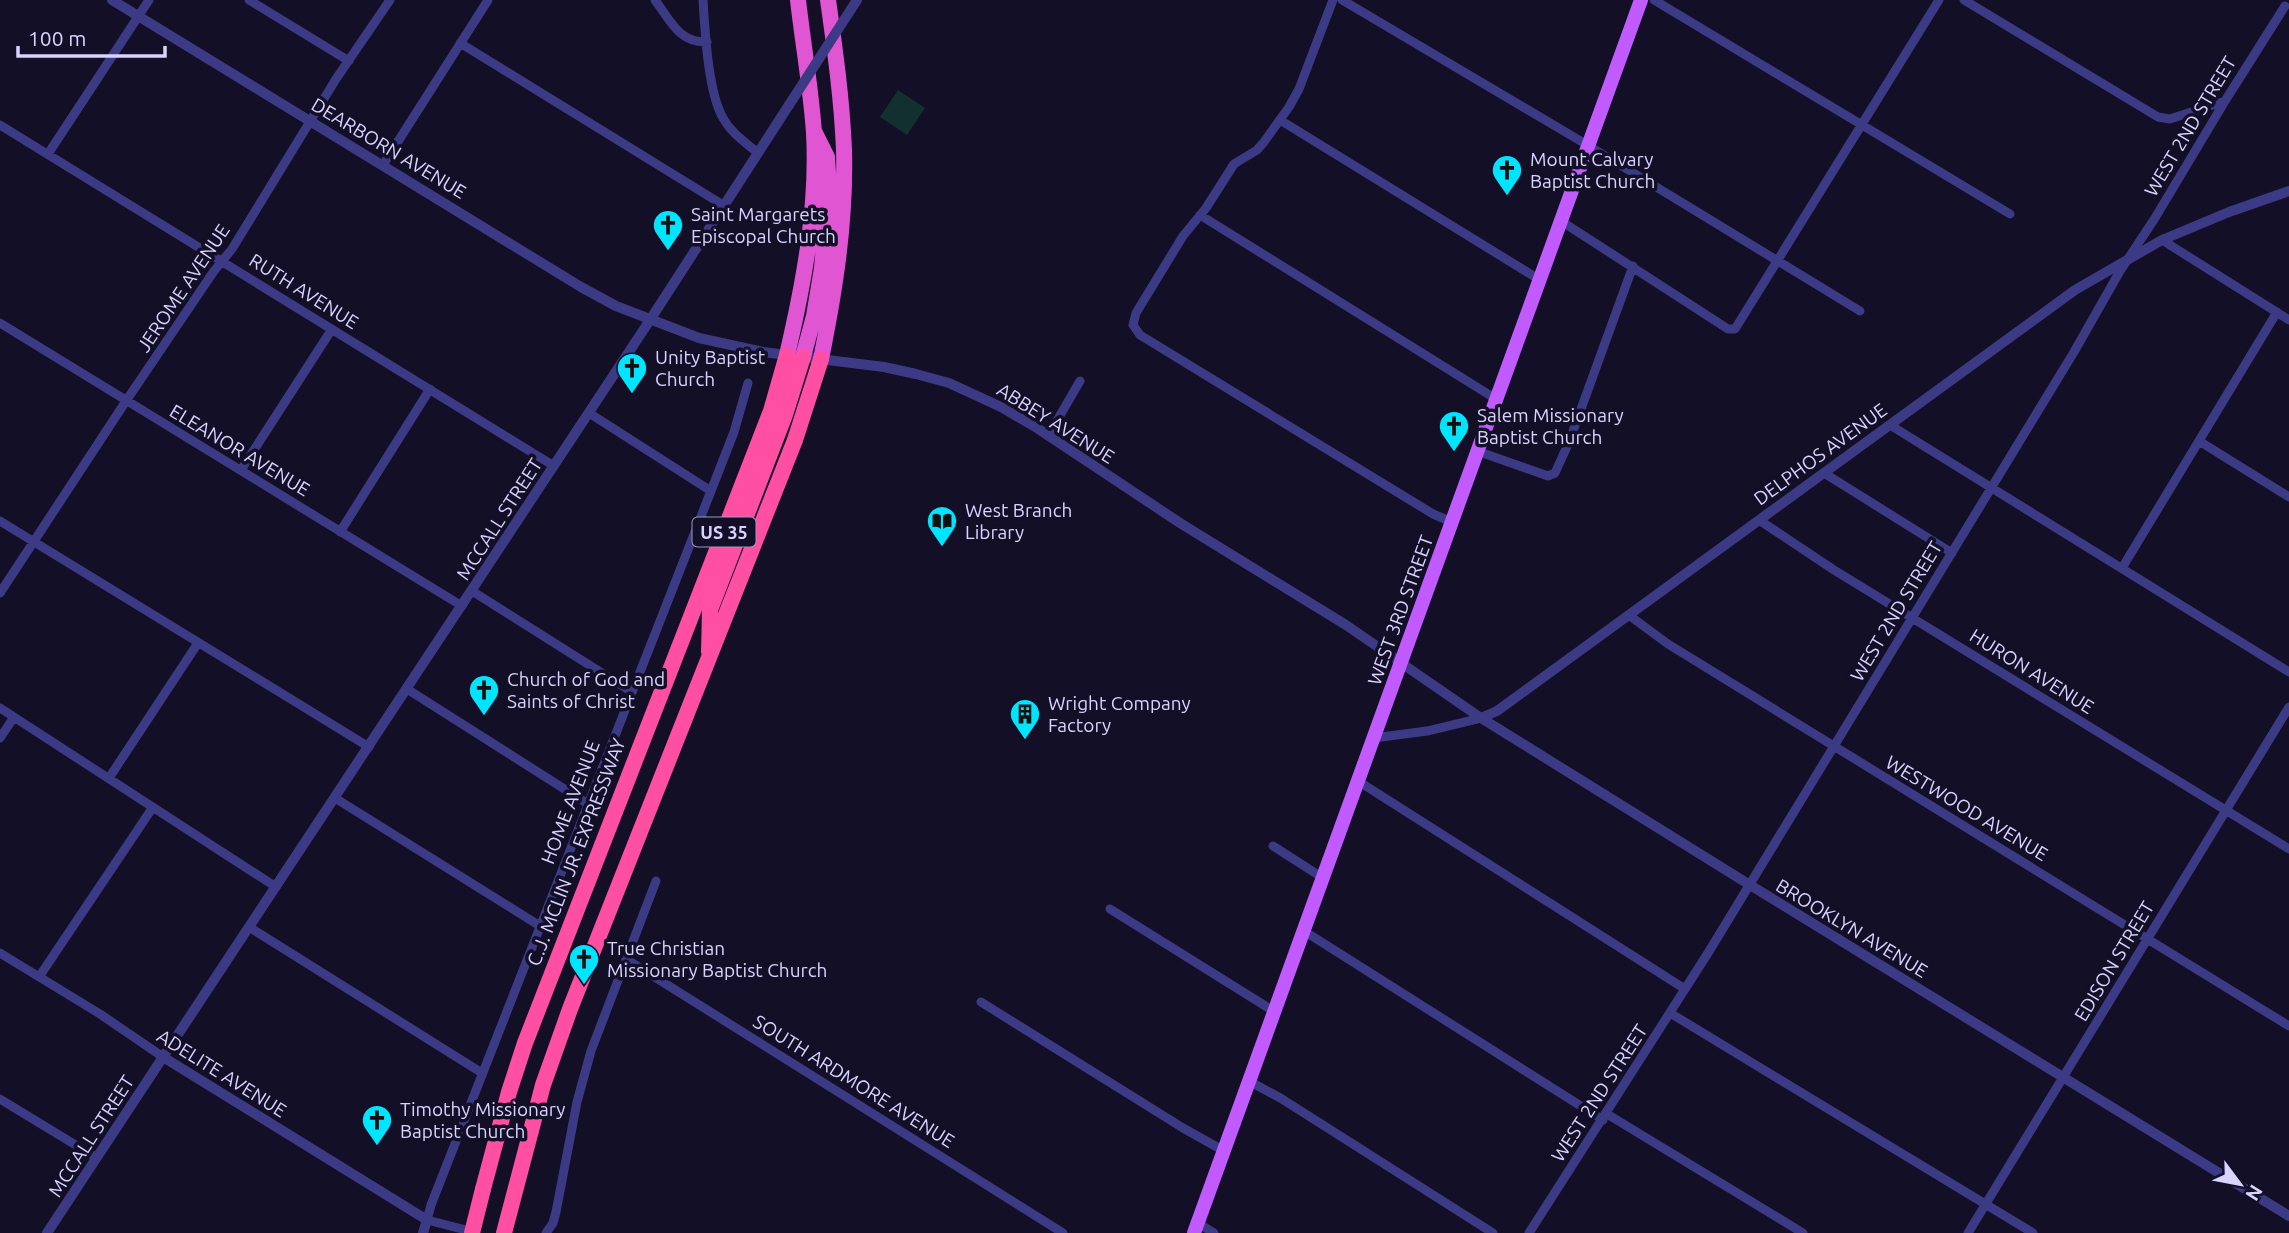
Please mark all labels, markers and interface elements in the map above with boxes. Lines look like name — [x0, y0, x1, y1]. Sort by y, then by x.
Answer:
scale bar — [18, 14, 164, 58]
text: 100 m — [28, 26, 86, 50]
street label: WEST 2ND STREET — [2140, 52, 2241, 200]
street label: DEARBORN AVENUE — [308, 93, 470, 203]
place label: Mount Calvary Baptist Church — [1530, 148, 1655, 192]
church icon: Mount Calvary Baptist Church — [1490, 153, 1524, 197]
place label: Saint Margarets Episcopal Church — [691, 203, 836, 247]
church icon: Saint Margarets Episcopal Church — [651, 208, 685, 252]
street label: JEROME AVENUE — [132, 220, 234, 356]
street label: RUTH AVENUE — [245, 249, 363, 333]
place label: Unity Baptist Church — [655, 346, 766, 390]
church icon: Unity Baptist Church — [615, 351, 649, 395]
street label: ABBEY AVENUE — [993, 378, 1119, 468]
street label: DELPHOS AVENUE — [1749, 398, 1891, 510]
street label: ELEANOR AVENUE — [166, 400, 314, 500]
place label: Salem Missionary Baptist Church — [1477, 404, 1624, 448]
church icon: Salem Missionary Baptist Church — [1437, 409, 1471, 453]
street label: MCCALL STREET — [452, 454, 547, 584]
place label: West Branch Library — [965, 499, 1072, 543]
library icon: West Branch Library — [925, 504, 959, 548]
road number: US 35 — [692, 518, 756, 546]
street label: WEST 3RD STREET — [1363, 532, 1437, 688]
street label: WEST 2ND STREET — [1846, 537, 1947, 685]
street label: HURON AVENUE — [1966, 624, 2098, 718]
place label: Church of God and Saints of Christ — [507, 668, 665, 712]
church icon: Church of God and Saints of Christ — [467, 673, 501, 717]
place label: Wright Company Factory — [1048, 692, 1191, 736]
building icon: Wright Company Factory — [1008, 697, 1042, 741]
street label: C.J. MCLIN JR. EXPRESSWAY — [522, 735, 630, 969]
street label: HOME AVENUE — [536, 737, 604, 867]
street label: WESTWOOD AVENUE — [1882, 751, 2052, 865]
street label: BROOKLYN AVENUE — [1772, 874, 1932, 982]
street label: EDISON STREET — [2070, 897, 2159, 1025]
place label: True Christian Missionary Baptist Church — [607, 937, 827, 981]
church icon: True Christian Missionary Baptist Church — [567, 942, 601, 986]
street label: SOUTH ARDMORE AVENUE — [749, 1010, 959, 1152]
street label: WEST 2ND STREET — [1546, 1020, 1652, 1166]
street label: ADELITE AVENUE — [153, 1025, 291, 1121]
street label: MCCALL STREET — [44, 1071, 139, 1201]
place label: Timothy Missionary Baptist Church — [400, 1098, 566, 1142]
church icon: Timothy Missionary Baptist Church — [360, 1103, 394, 1147]
north arrow — [2205, 1149, 2275, 1219]
text: N — [2241, 1181, 2268, 1205]

